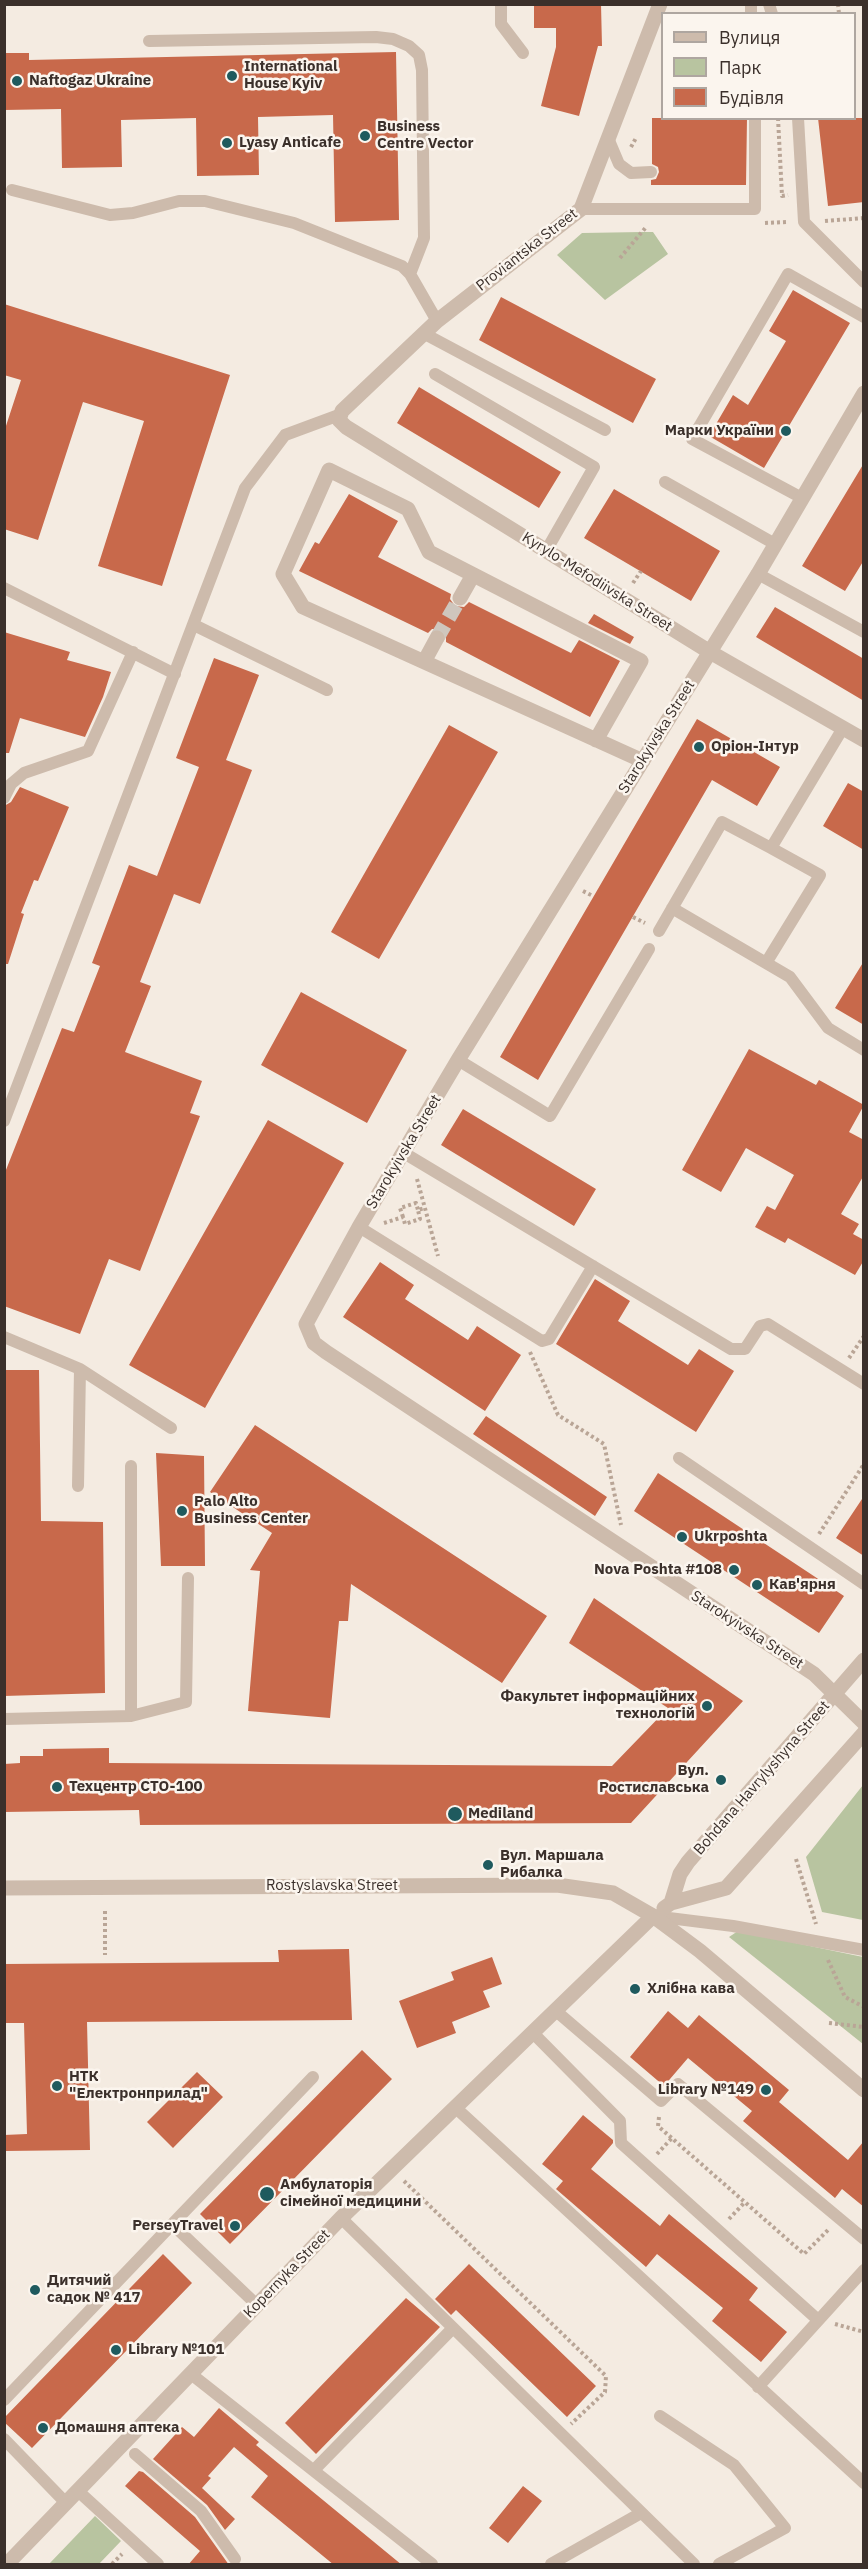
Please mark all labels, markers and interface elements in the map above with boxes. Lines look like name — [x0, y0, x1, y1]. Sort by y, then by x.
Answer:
legend — [661, 12, 856, 120]
text: Вулиця — [719, 26, 780, 49]
text: Парк — [719, 56, 761, 79]
place label: International House Kyiv — [244, 58, 337, 93]
marker: International House Kyiv — [225, 69, 239, 83]
place label: Naftogaz Ukraine — [29, 72, 151, 90]
marker: Naftogaz Ukraine — [10, 74, 24, 88]
text: Будівля — [719, 86, 784, 109]
place label: Business Centre Vector — [377, 118, 473, 153]
marker: Business Centre Vector — [358, 129, 372, 143]
place label: Lyasy Anticafe — [239, 134, 341, 152]
marker: Lyasy Anticafe — [220, 136, 234, 150]
street label: Proviantska Street — [473, 205, 581, 295]
place label: Марки України — [665, 422, 774, 440]
marker: Марки України — [779, 424, 793, 438]
street label: Kyrylo-Mefodiivska Street — [519, 528, 675, 636]
street label: Starokyivska Street — [615, 677, 699, 797]
place label: Оріон-Інтур — [711, 738, 799, 756]
marker: Оріон-Інтур — [692, 740, 706, 754]
street label: Starokyivska Street — [363, 1092, 445, 1212]
place label: Palo Alto Business Center — [194, 1493, 308, 1528]
marker: Palo Alto Business Center — [175, 1504, 189, 1518]
place label: Ukrposhta — [694, 1528, 767, 1546]
marker: Ukrposhta — [675, 1530, 689, 1544]
place label: Nova Poshta #108 — [594, 1561, 722, 1579]
marker: Nova Poshta #108 — [727, 1563, 741, 1577]
place label: Кав'ярня — [769, 1576, 836, 1594]
marker: Кав'ярня — [750, 1578, 764, 1592]
street label: Starokyivska Street — [688, 1587, 806, 1673]
place label: Факультет інформаційних технологій — [500, 1688, 695, 1723]
street label: Bohdana Havrylyshyna Street — [690, 1697, 834, 1859]
marker: Факультет інформаційних технологій — [700, 1699, 714, 1713]
place label: Вул. Ростиславська — [599, 1762, 709, 1797]
marker: Вул. Ростиславська — [714, 1773, 728, 1787]
place label: Техцентр СТО-100 — [69, 1778, 202, 1796]
marker: Техцентр СТО-100 — [50, 1780, 64, 1794]
marker: Mediland — [446, 1805, 464, 1823]
place label: Mediland — [468, 1805, 533, 1823]
place label: Вул. Маршала Рибалка — [500, 1847, 604, 1882]
marker: Вул. Маршала Рибалка — [481, 1858, 495, 1872]
street label: Rostyslavska Street — [266, 1877, 398, 1895]
place label: Хлібна кава — [647, 1980, 735, 1998]
marker: Хлібна кава — [628, 1982, 642, 1996]
place label: НТК "Електронприлад" — [69, 2068, 208, 2103]
marker: НТК "Електронприлад" — [50, 2079, 64, 2093]
place label: Library №149 — [658, 2081, 754, 2099]
marker: Library №149 — [759, 2083, 773, 2097]
place label: Амбулаторія сімейної медицини — [280, 2176, 421, 2211]
marker: Амбулаторія сімейної медицини — [258, 2185, 276, 2203]
place label: PerseyTravel — [132, 2217, 223, 2235]
marker: PerseyTravel — [228, 2219, 242, 2233]
street label: Kopernyka Street — [240, 2226, 334, 2322]
place label: Дитячий садок № 417 — [47, 2272, 140, 2307]
marker: Дитячий садок № 417 — [28, 2283, 42, 2297]
place label: Library №101 — [128, 2341, 224, 2359]
marker: Library №101 — [109, 2343, 123, 2357]
place label: Домашня аптека — [55, 2419, 180, 2437]
marker: Домашня аптека — [36, 2421, 50, 2435]

